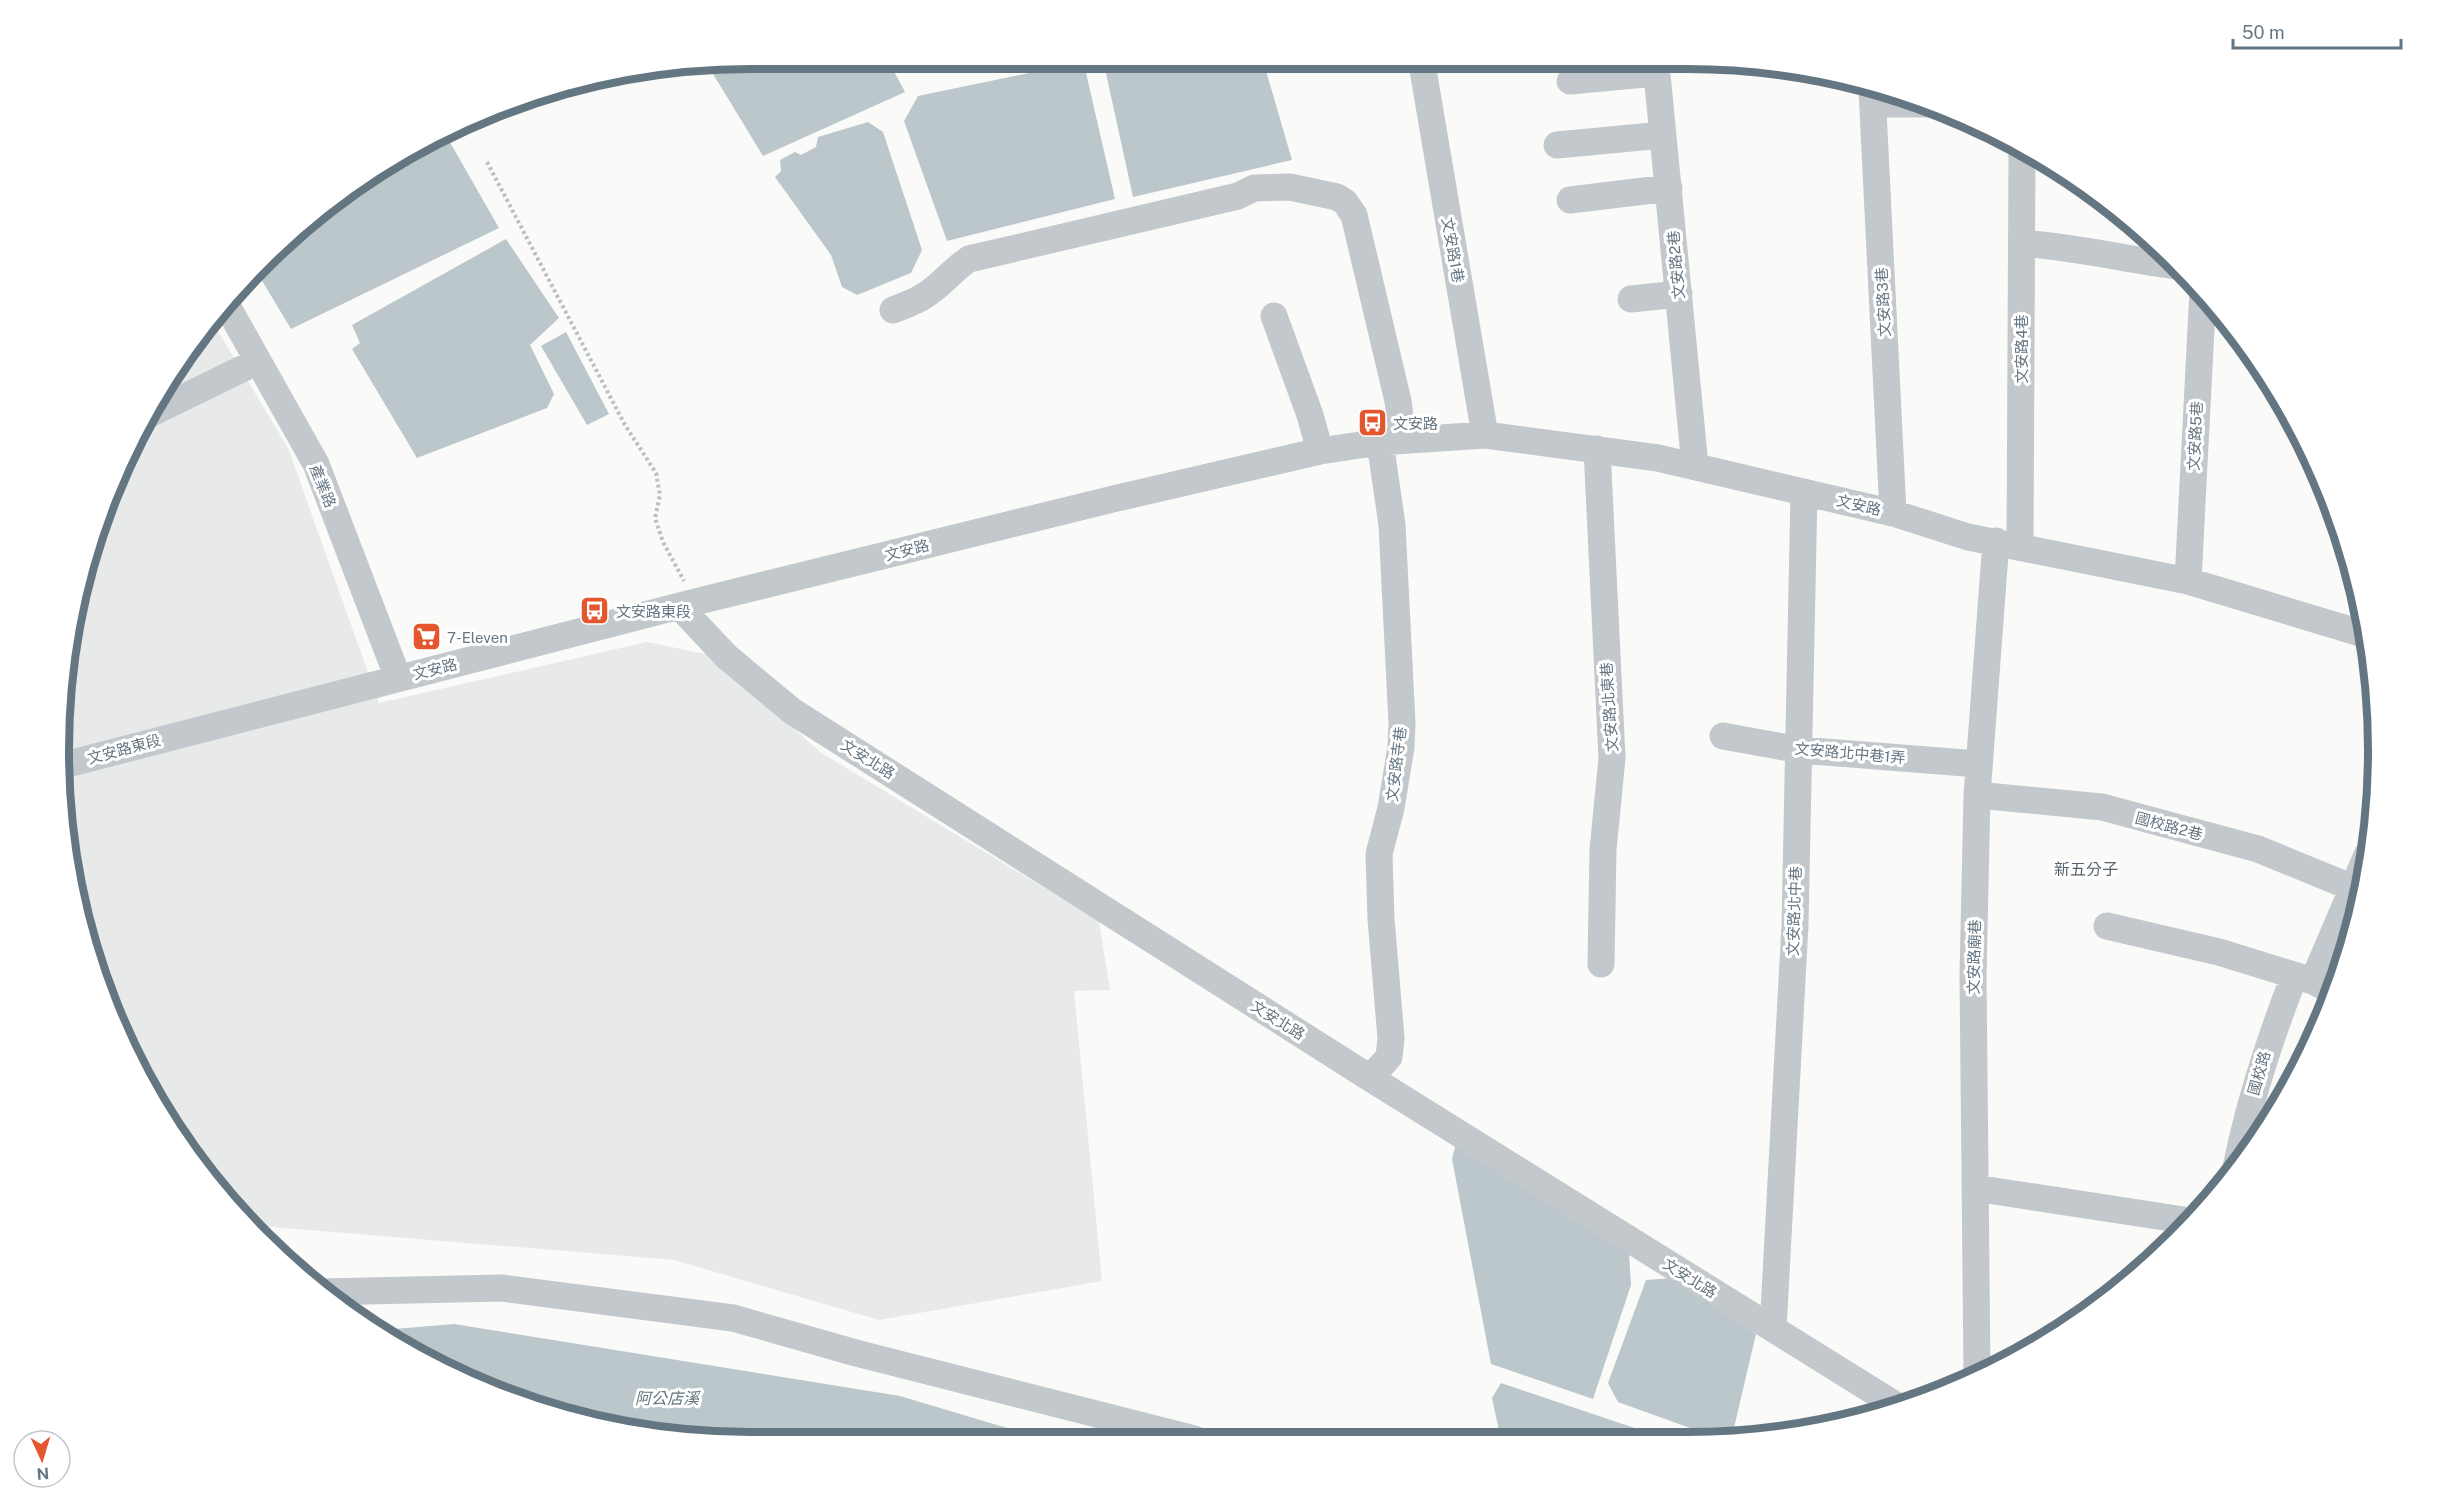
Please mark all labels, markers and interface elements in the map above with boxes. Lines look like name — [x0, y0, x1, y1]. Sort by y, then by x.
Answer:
scale bar — [2233, 12, 2401, 50]
text: 50 m — [2242, 22, 2285, 43]
street label: 文安路1巷 — [1439, 216, 1467, 284]
street label: 文安路2巷 — [1665, 230, 1687, 300]
street label: 文安路3巷 — [1873, 267, 1893, 337]
street label: 文安路4巷 — [2013, 314, 2030, 384]
street label: 文安路5巷 — [2185, 401, 2205, 471]
bus stop icon: 文安路 — [1356, 407, 1388, 439]
place label: 文安路 — [1393, 415, 1438, 432]
street label: 產業路 — [307, 462, 339, 510]
street label: 文安路 — [1835, 492, 1883, 518]
street label: 文安路 — [883, 536, 931, 564]
bus stop icon: 文安路東段 — [579, 595, 611, 627]
place label: 文安路東段 — [616, 603, 691, 620]
supermarket icon: 7-Eleven — [410, 621, 442, 653]
place label: 7-Eleven — [447, 629, 508, 646]
street label: 文安路 — [411, 655, 459, 683]
street label: 文安路北東巷 — [1597, 662, 1621, 752]
street label: 文安路寺巷 — [1383, 726, 1409, 802]
street label: 文安路東段 — [86, 731, 162, 767]
street label: 文安北路 — [838, 736, 898, 782]
street label: 文安路北中巷1弄 — [1794, 740, 1906, 766]
street label: 國校路2巷 — [2133, 809, 2205, 843]
district label: 新五分子 — [2054, 860, 2118, 879]
street label: 文安路北中巷 — [1784, 866, 1804, 956]
street label: 文安路廟巷 — [1965, 919, 1983, 995]
street label: 文安北路 — [1248, 997, 1308, 1043]
street label: 國校路 — [2245, 1049, 2273, 1097]
street label: 文安北路 — [1660, 1255, 1720, 1301]
water label: 阿公店溪 — [635, 1389, 701, 1408]
north arrow — [12, 1429, 72, 1489]
text: N — [36, 1464, 50, 1483]

